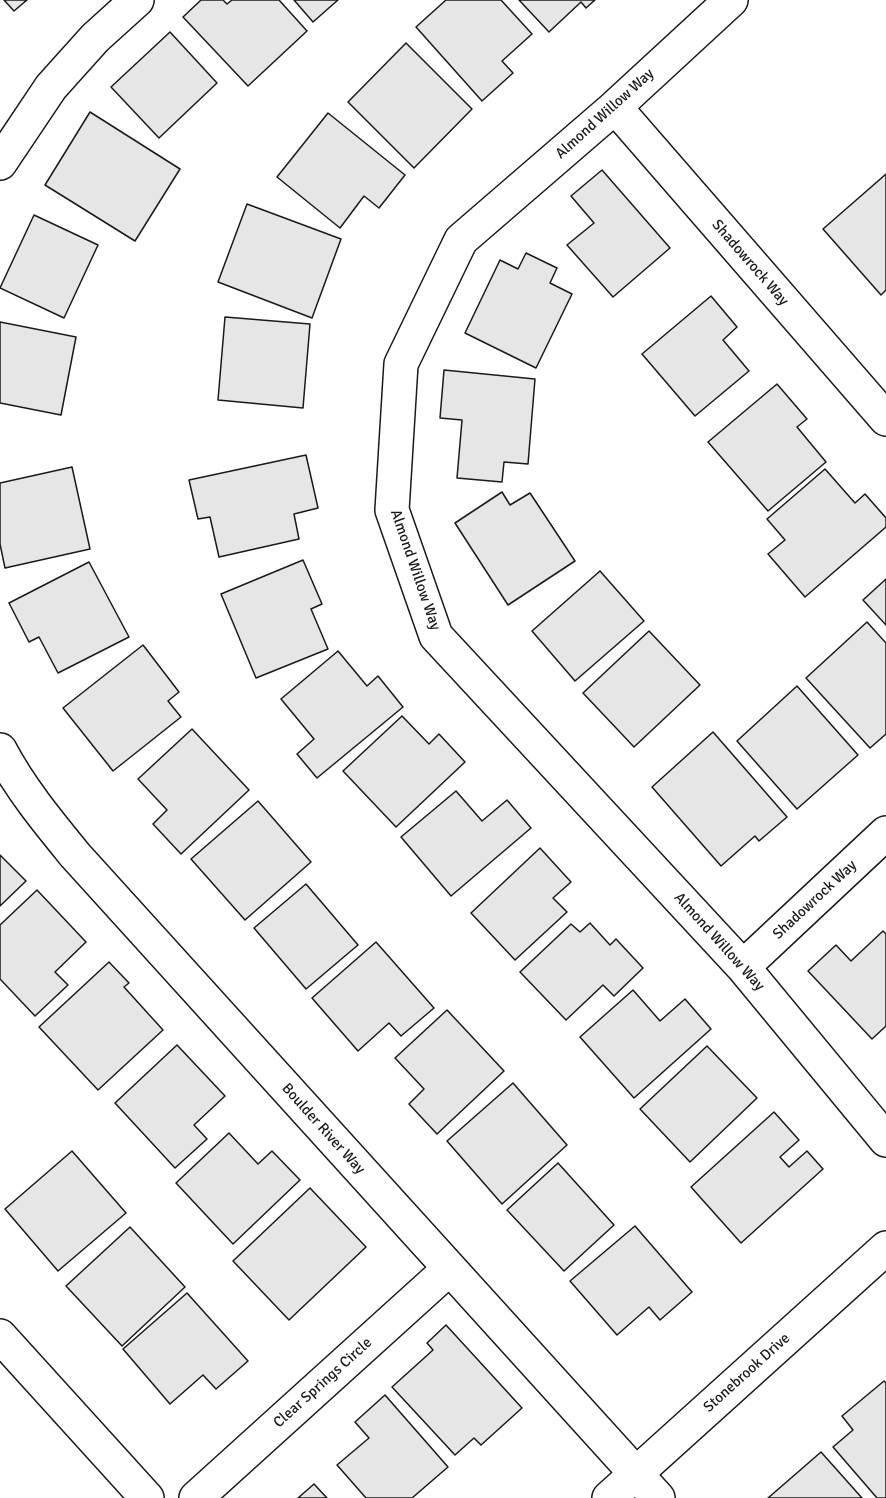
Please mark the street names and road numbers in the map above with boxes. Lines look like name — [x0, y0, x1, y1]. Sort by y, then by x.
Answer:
street label: Almond Willow Way — [552, 65, 658, 163]
street label: Shadowrock Way — [708, 216, 792, 310]
street label: Almond Willow Way — [386, 507, 444, 633]
street label: Shadowrock Way — [769, 857, 861, 943]
street label: Almond Willow Way — [670, 889, 768, 995]
street label: Boulder River Way — [277, 1080, 369, 1178]
street label: Stonebrook Drive — [700, 1329, 794, 1417]
street label: Clear Springs Circle — [270, 1334, 376, 1432]

